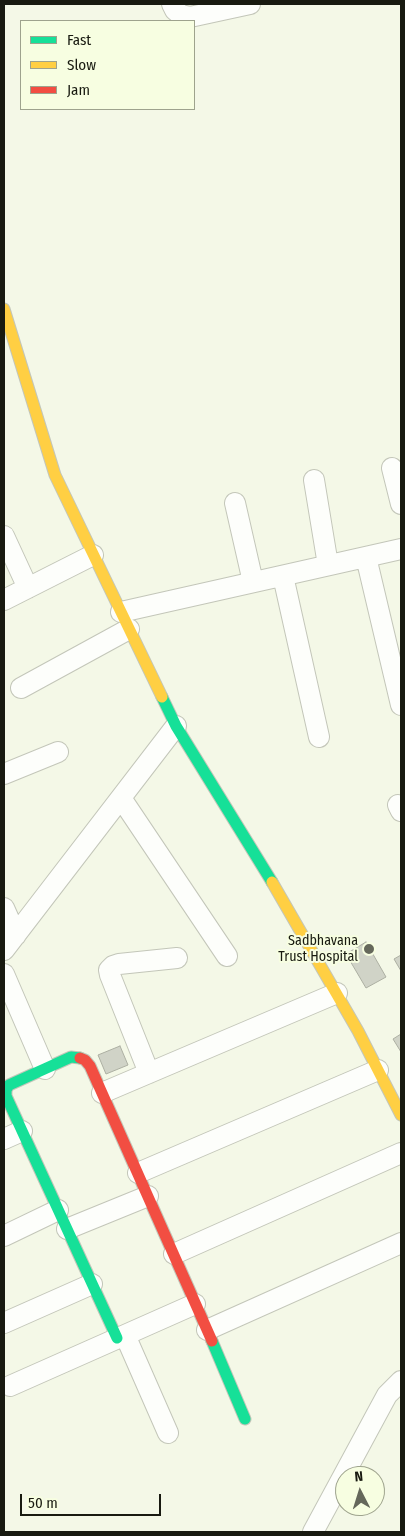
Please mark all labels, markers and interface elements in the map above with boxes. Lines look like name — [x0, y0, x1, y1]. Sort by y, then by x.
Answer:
legend — [20, 20, 195, 110]
text: Fast — [67, 31, 91, 49]
text: Slow — [67, 56, 96, 74]
text: Jam — [67, 81, 90, 99]
place label: Sadbhavana Trust Hospital — [278, 933, 358, 966]
marker: Sadbhavana Trust Hospital — [362, 942, 376, 956]
north arrow — [335, 1466, 385, 1516]
text: N — [354, 1468, 364, 1485]
scale bar — [22, 1484, 164, 1516]
text: 50 m — [28, 1494, 58, 1512]

